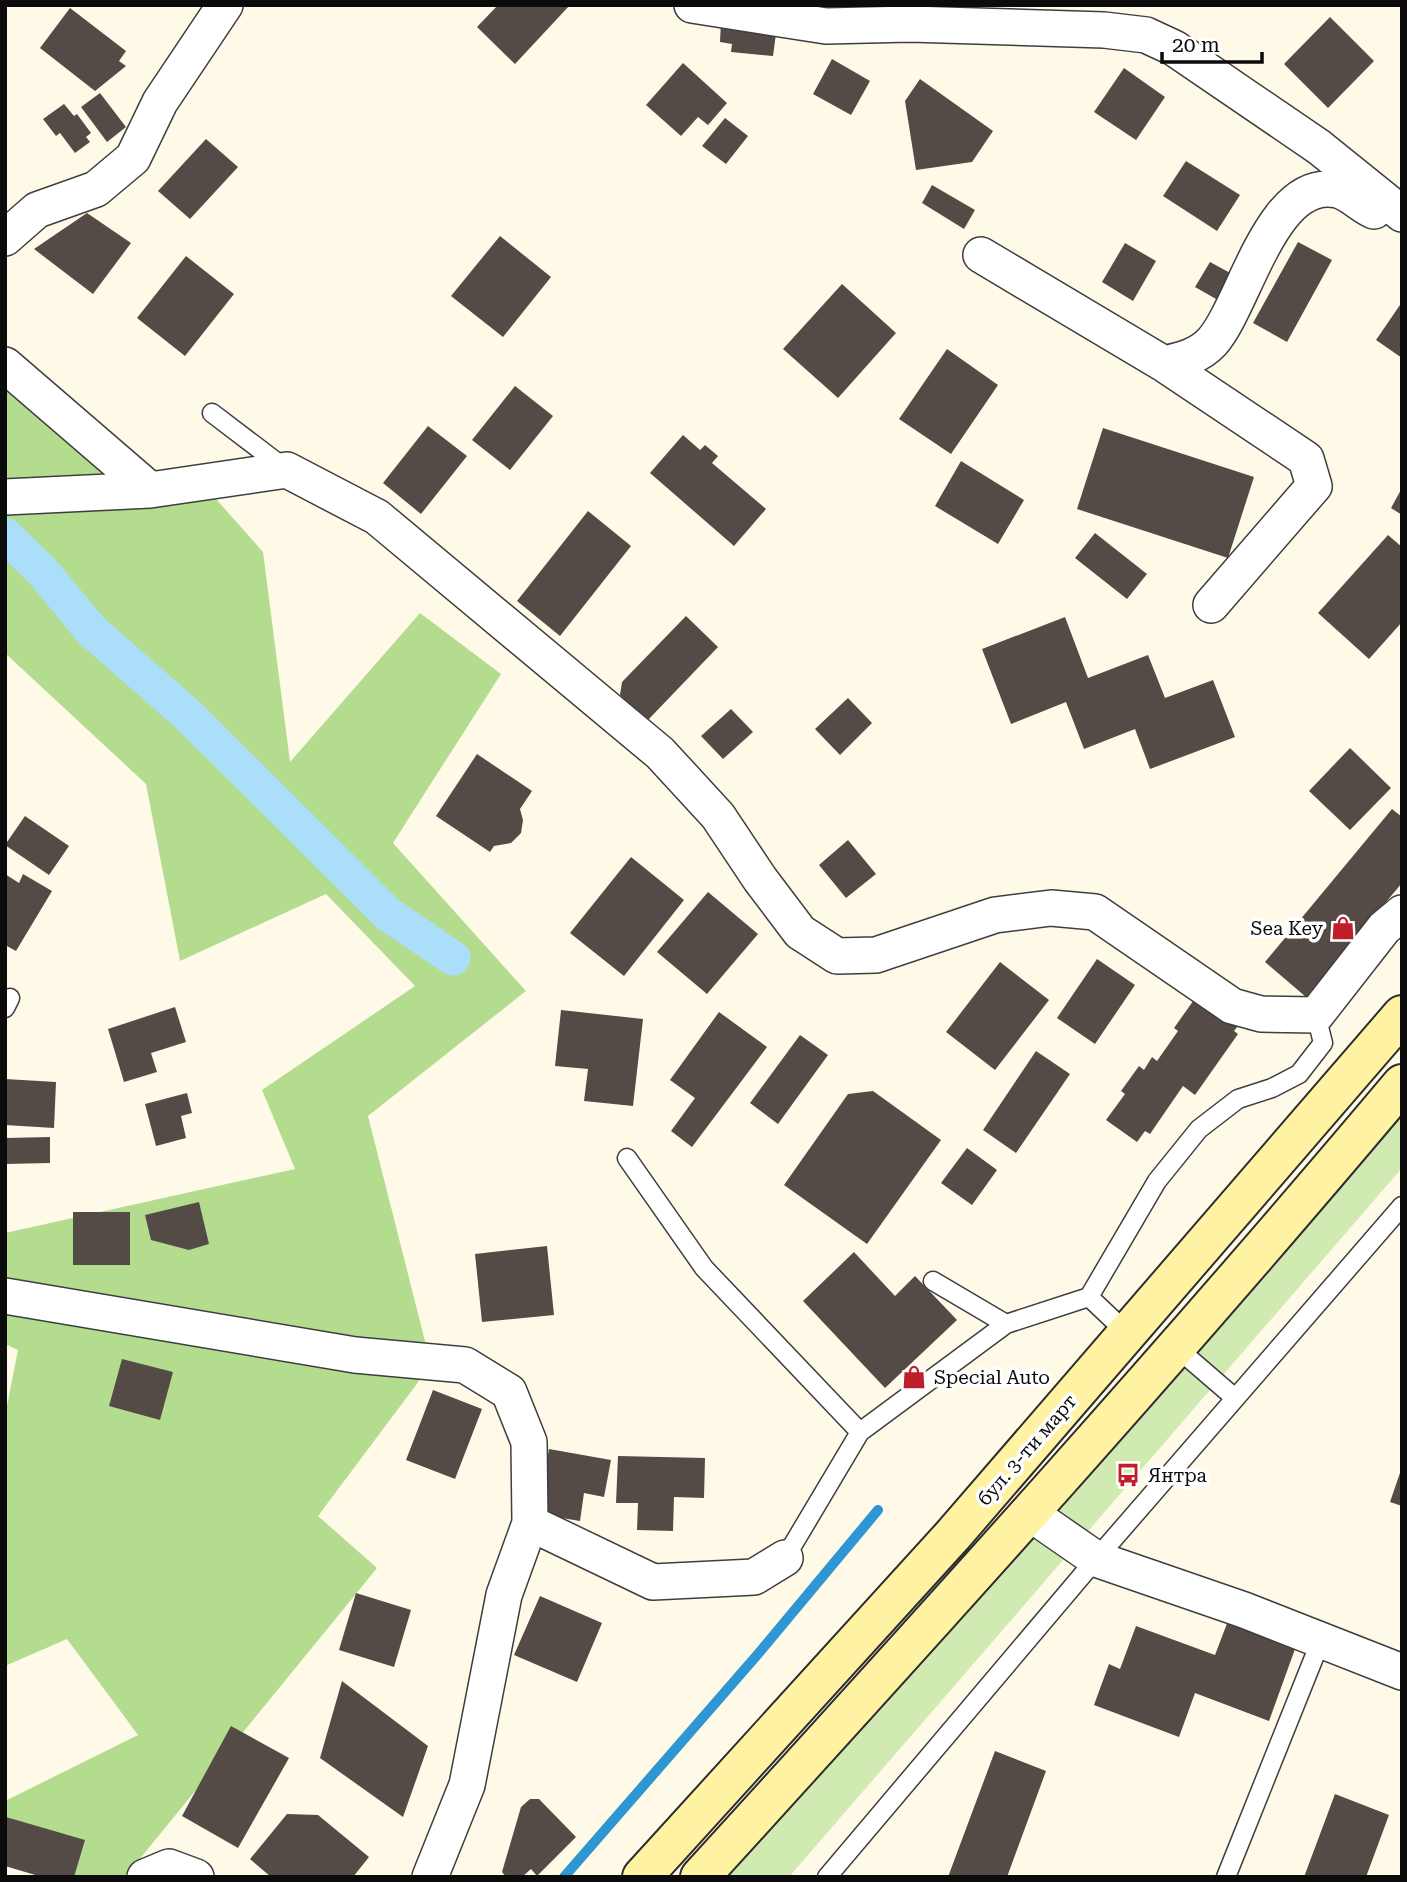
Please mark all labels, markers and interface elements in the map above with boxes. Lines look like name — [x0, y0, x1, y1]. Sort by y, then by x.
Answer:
scale bar — [1162, 21, 1262, 65]
text: 20 m — [1172, 33, 1220, 57]
shop icon: Sea Key — [1329, 914, 1357, 942]
place label: Sea Key — [1251, 917, 1324, 940]
shop icon: Special Auto — [900, 1363, 928, 1391]
place label: Special Auto — [934, 1366, 1050, 1389]
street label: бул. 3-ти март — [973, 1390, 1082, 1510]
bus stop icon: Янтра — [1114, 1461, 1142, 1489]
place label: Янтра — [1148, 1464, 1208, 1487]

